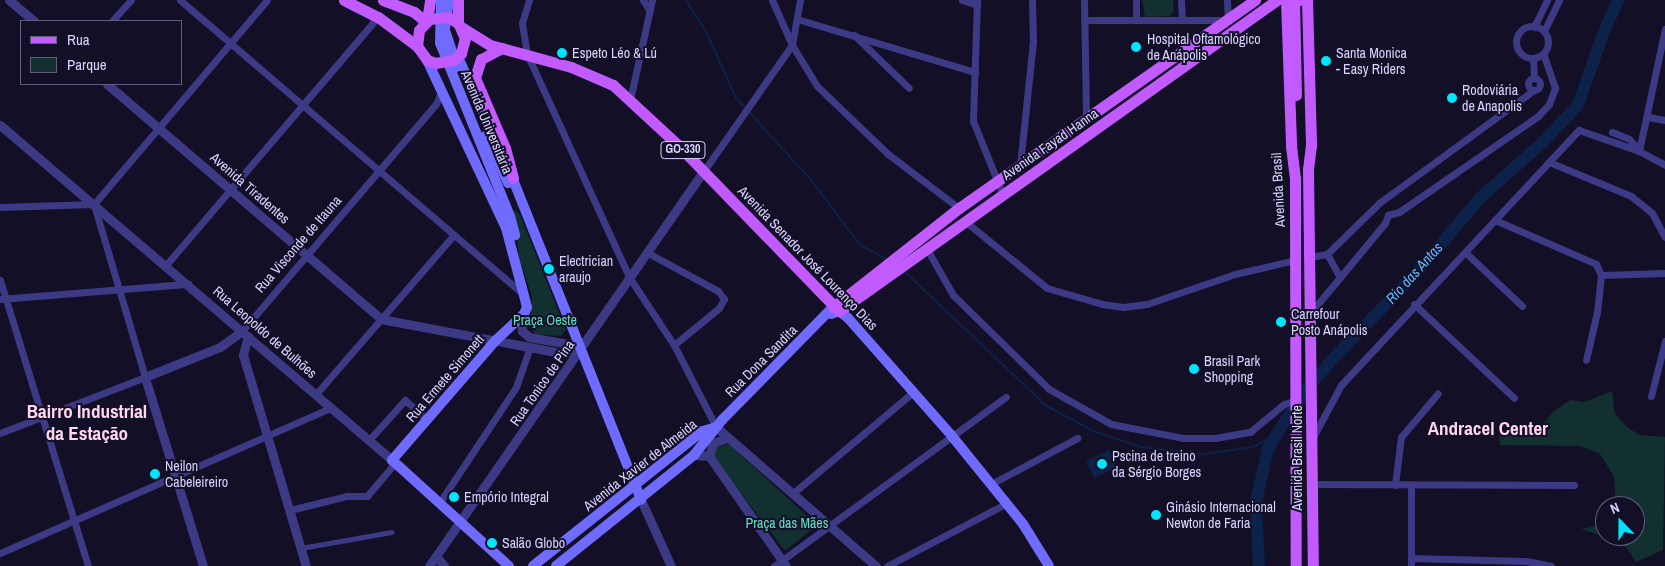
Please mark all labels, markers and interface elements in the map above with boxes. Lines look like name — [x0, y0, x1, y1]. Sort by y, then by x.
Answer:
legend — [20, 20, 182, 85]
text: Rua — [67, 29, 90, 50]
place label: Hospital Oftamológico de Anápolis — [1147, 31, 1261, 64]
marker: Hospital Oftamológico de Anápolis — [1129, 40, 1143, 54]
place label: Espeto Léo & Lú — [572, 45, 657, 61]
place label: Santa Monica - Easy Riders — [1336, 45, 1407, 78]
marker: Espeto Léo & Lú — [556, 47, 568, 59]
text: Parque — [67, 54, 107, 75]
marker: Santa Monica - Easy Riders — [1320, 55, 1332, 67]
street label: Avenida Universitária — [458, 68, 516, 176]
place label: Rodoviária de Anapolis — [1462, 82, 1523, 114]
marker: Rodoviária de Anapolis — [1446, 92, 1458, 104]
street label: Avenida Fayad Hanna — [999, 105, 1101, 183]
road number: GO-330 — [659, 140, 707, 160]
street label: Avenida Tiradentes — [207, 149, 293, 227]
street label: Avenida Brasil — [1268, 152, 1288, 228]
street label: Avenida Senador José Lourenço Dias — [735, 182, 881, 334]
street label: Rua Visconde de Itauna — [251, 192, 345, 296]
water label: Rio das Antas — [1381, 238, 1447, 308]
place label: Electrician araujo — [559, 253, 613, 286]
marker: Electrician araujo — [543, 263, 555, 275]
street label: Rua Leopoldo de Bulhões — [210, 282, 320, 382]
place label: Carrefour Posto Anápolis — [1291, 306, 1368, 338]
park label: Praça Oeste — [513, 312, 577, 328]
marker: Carrefour Posto Anápolis — [1275, 316, 1287, 328]
street label: Rua Dona Sandita — [722, 322, 800, 400]
street label: Rua Ermete Simonett — [402, 331, 488, 425]
street label: Rua Tonico de Pina — [506, 337, 578, 429]
place label: Brasil Park Shopping — [1204, 353, 1260, 386]
marker: Brasil Park Shopping — [1188, 363, 1200, 375]
district label: Bairro Industrial da Estação — [27, 401, 147, 445]
street label: Avenida Brasil Norte — [1289, 405, 1305, 511]
street label: Avenida Xavier de Almeida — [580, 415, 700, 515]
district label: Andracel Center — [1428, 418, 1548, 440]
place label: Pscina de treino da Sérgio Borges — [1112, 448, 1201, 481]
place label: Neilon Cabeleireiro — [165, 458, 228, 491]
marker: Pscina de treino da Sérgio Borges — [1096, 458, 1108, 470]
marker: Neilon Cabeleireiro — [149, 468, 161, 480]
place label: Empório Integral — [464, 489, 549, 505]
marker: Empório Integral — [448, 491, 460, 503]
north arrow — [1595, 496, 1645, 546]
text: N — [1608, 498, 1622, 518]
place label: Ginásio Internacional Newton de Faria — [1166, 499, 1276, 532]
marker: Ginásio Internacional Newton de Faria — [1150, 509, 1162, 521]
park label: Praça das Mães — [746, 515, 828, 531]
place label: Salão Globo — [502, 535, 565, 551]
marker: Salão Globo — [486, 537, 498, 549]

